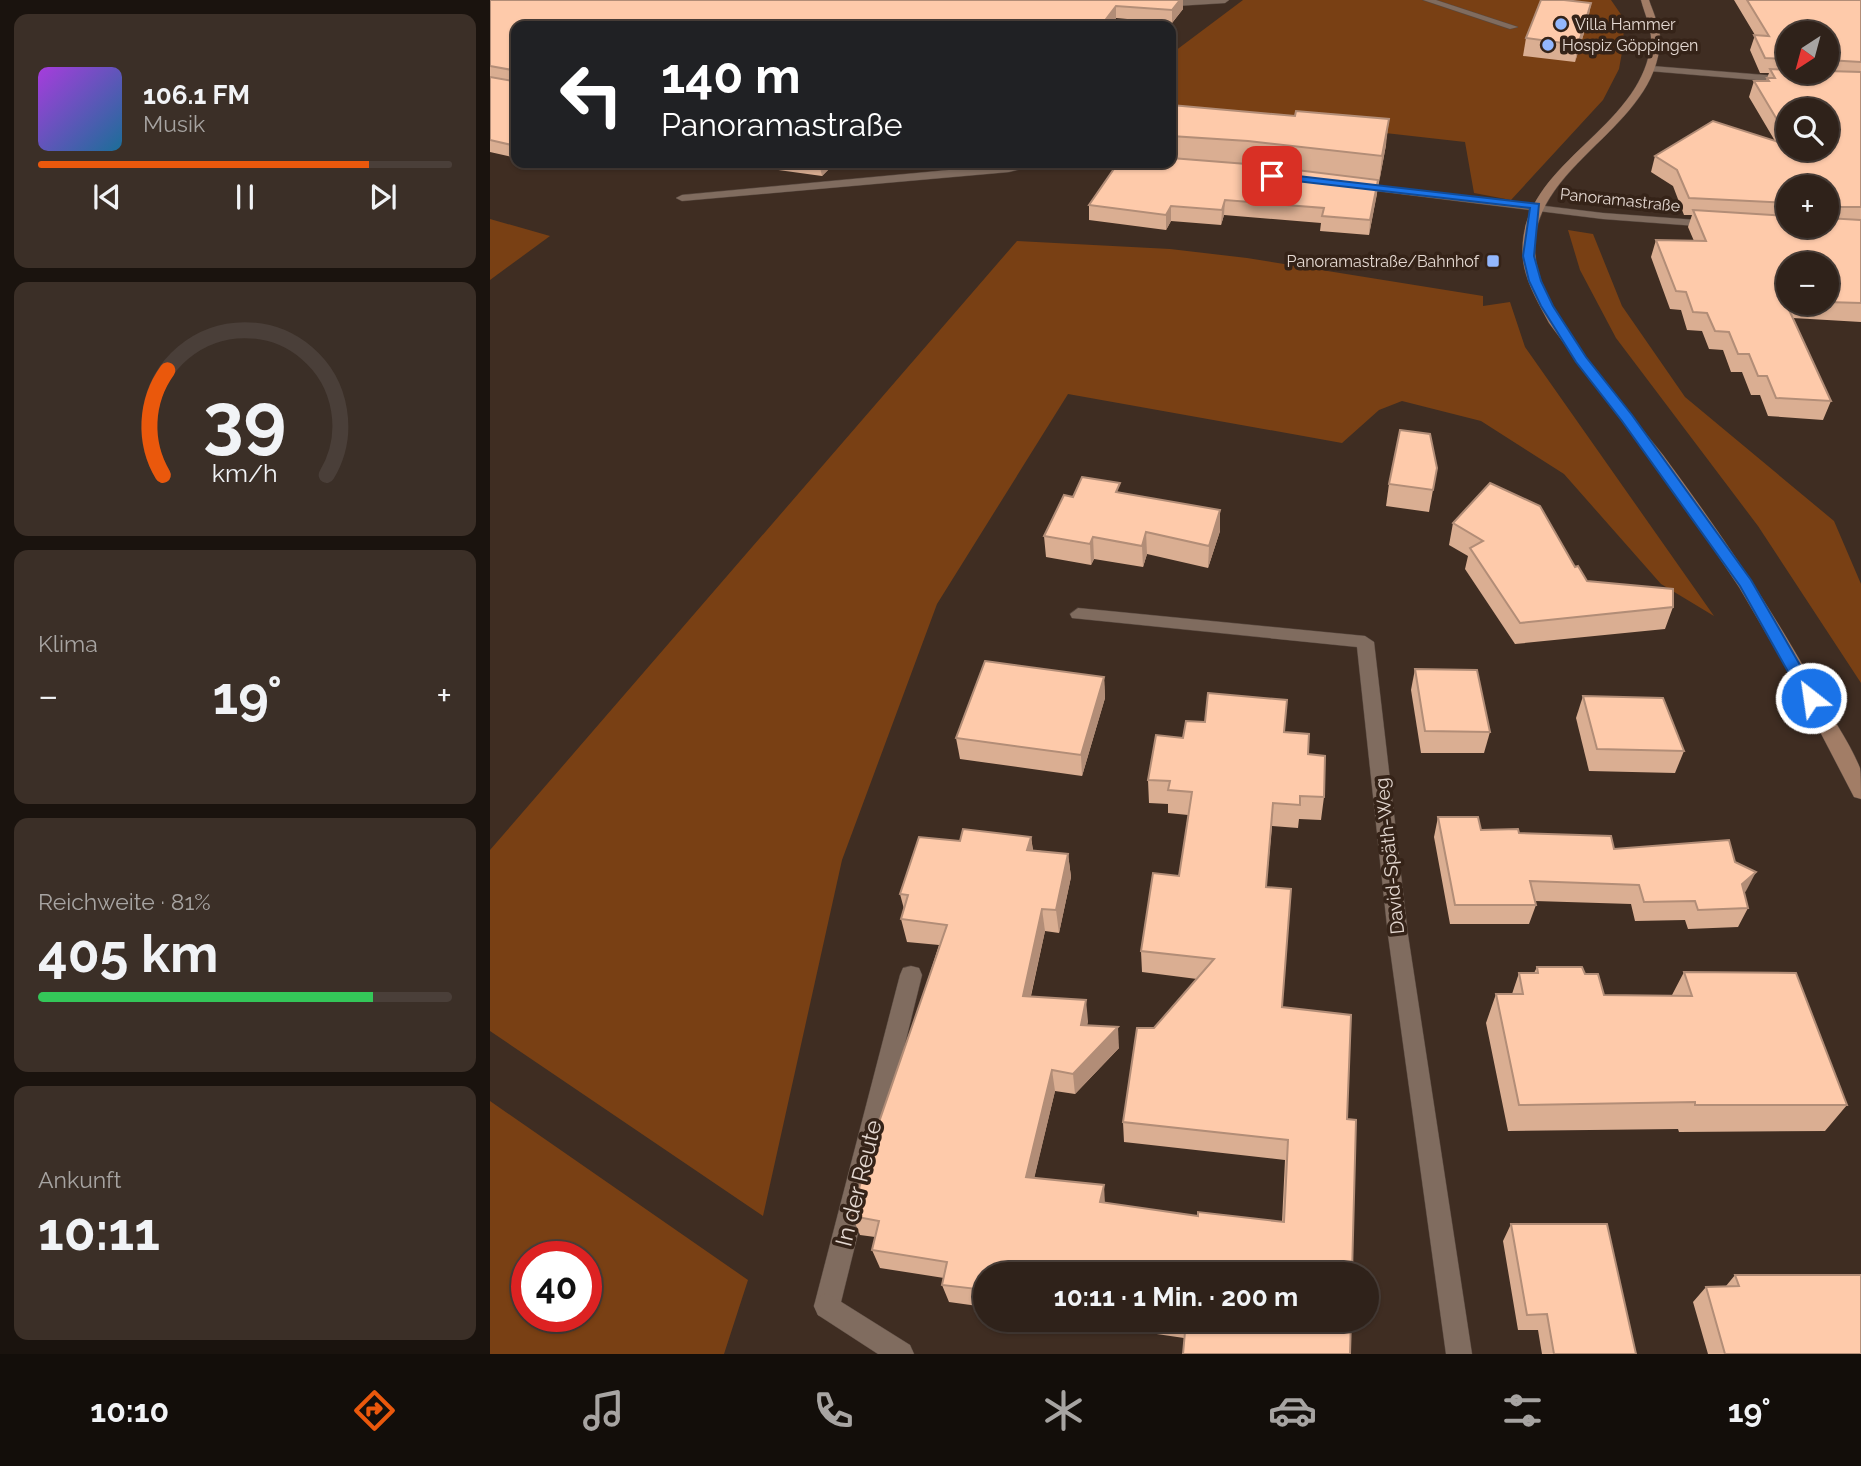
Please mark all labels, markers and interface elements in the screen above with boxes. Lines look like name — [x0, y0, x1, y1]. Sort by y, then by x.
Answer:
place label: Villa Hammer — [1575, 15, 1676, 34]
marker: Villa Hammer — [1553, 16, 1569, 32]
north arrow — [1776, 21, 1839, 84]
map controls — [1776, 21, 1839, 315]
place label: Hospiz Göppingen — [1562, 36, 1698, 55]
marker: Hospiz Göppingen — [1540, 37, 1556, 53]
text: 140 m — [661, 47, 801, 104]
icon: left — [546, 49, 637, 140]
text: 106.1 FM — [143, 80, 250, 110]
button: search — [1776, 98, 1839, 161]
text: Panoramastraße — [661, 106, 903, 143]
text: Musik — [143, 110, 205, 137]
pin — [1242, 146, 1302, 206]
icon: arrive — [1253, 157, 1291, 195]
button: + — [1776, 175, 1839, 238]
icon: previous — [88, 178, 126, 216]
icon: pause — [226, 178, 264, 216]
icon: next — [364, 178, 402, 216]
street label: Panoramastraße — [1559, 184, 1681, 216]
place label: Panoramastraße/Bahnhof — [1287, 252, 1480, 271]
button: − — [1776, 252, 1839, 315]
marker: Panoramastraße/Bahnhof — [1485, 253, 1501, 269]
text: 39 — [203, 377, 287, 462]
text: km/h — [212, 458, 278, 488]
text: Klima — [38, 630, 98, 657]
position arrow — [1774, 661, 1848, 735]
text: 19° — [213, 665, 282, 726]
text: − — [38, 673, 58, 718]
text: + — [436, 673, 452, 718]
street label: David-Späth-Weg — [1370, 777, 1408, 935]
text: Reichweite · 81% — [38, 888, 211, 915]
text: 405 km — [38, 923, 218, 984]
street label: In der Reute — [829, 1117, 887, 1249]
text: Ankunft — [38, 1166, 121, 1193]
text: 10:11 — [38, 1201, 160, 1262]
speed limit sign: 40 — [511, 1241, 602, 1332]
text: 10:11 · 1 Min. · 200 m — [1054, 1282, 1298, 1312]
icon: directions — [350, 1386, 399, 1435]
icon: music — [579, 1386, 628, 1435]
icon: phone — [809, 1386, 858, 1435]
icon: climate — [1039, 1386, 1088, 1435]
icon: car — [1268, 1386, 1317, 1435]
icon: filters — [1498, 1386, 1547, 1435]
text: 10:10 — [90, 1392, 169, 1429]
text: 19° — [1728, 1392, 1771, 1429]

